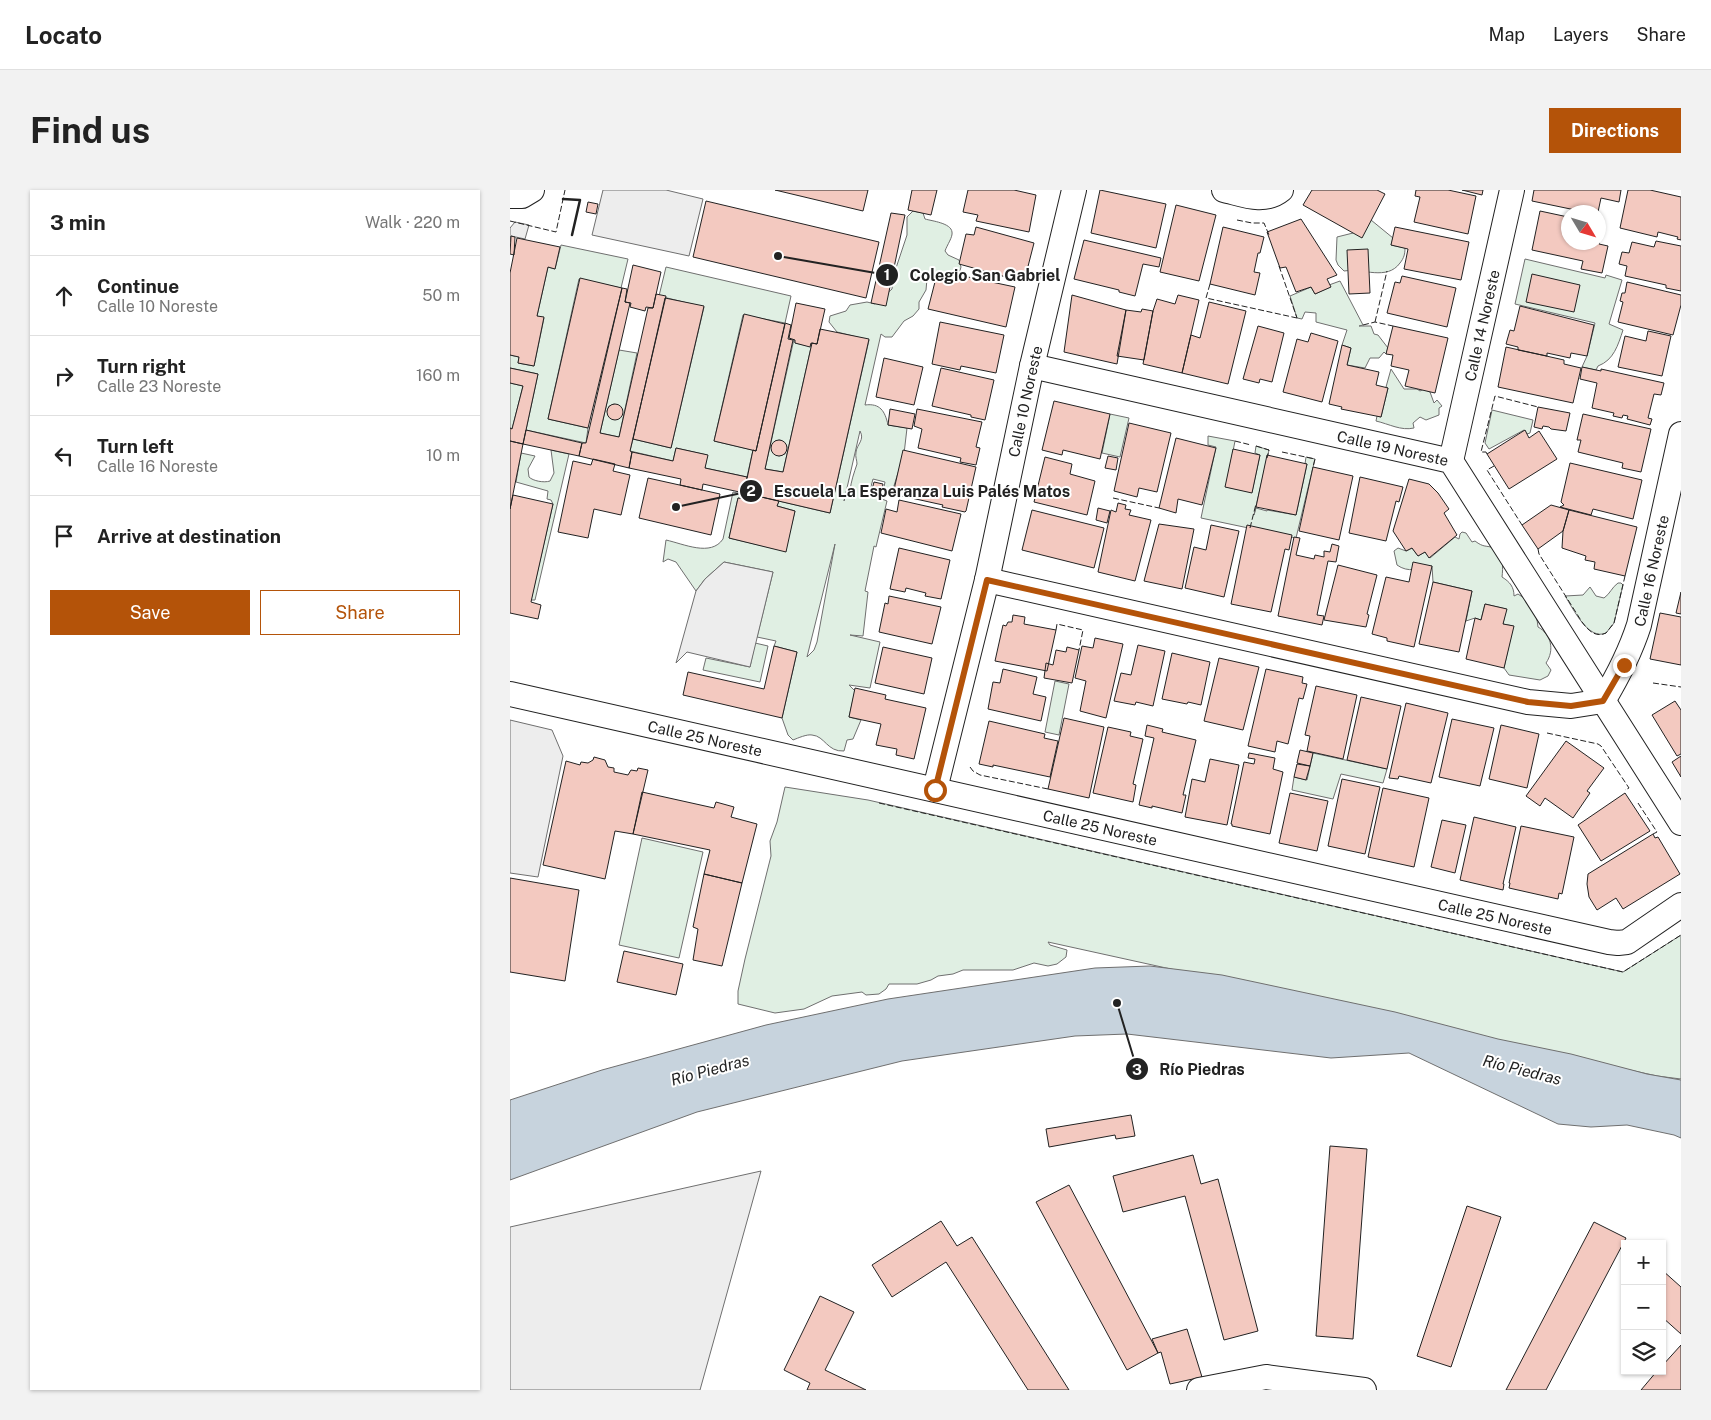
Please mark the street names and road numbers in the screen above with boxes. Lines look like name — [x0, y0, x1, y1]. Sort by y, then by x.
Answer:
street label: Calle 14 Noreste — [1461, 268, 1502, 383]
street label: Calle 10 Noreste — [1005, 344, 1045, 459]
street label: Calle 19 Noreste — [1336, 427, 1450, 469]
street label: Calle 16 Noreste — [1630, 513, 1671, 628]
street label: Calle 25 Noreste — [646, 717, 764, 759]
street label: Calle 25 Noreste — [1041, 806, 1159, 848]
street label: Calle 25 Noreste — [1436, 895, 1554, 937]

